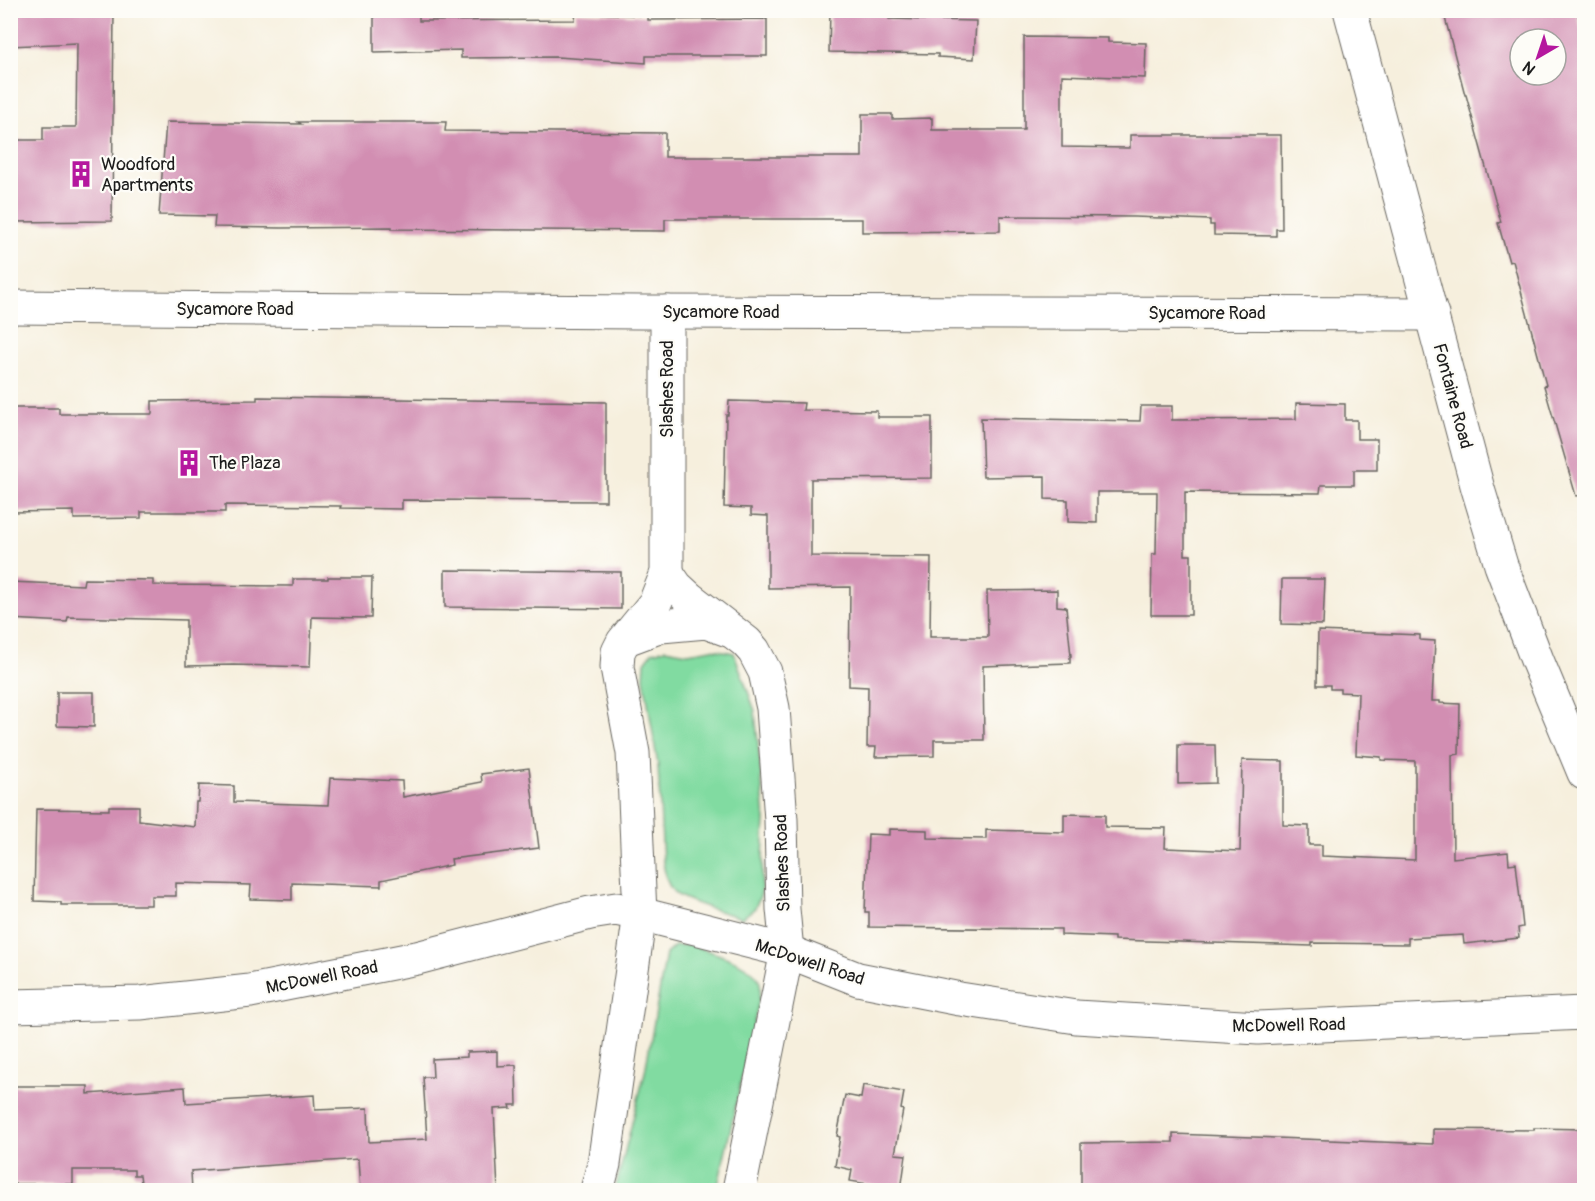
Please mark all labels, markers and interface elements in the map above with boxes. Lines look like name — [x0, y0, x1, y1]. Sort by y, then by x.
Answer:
north arrow — [1508, 27, 1568, 87]
text: N — [1519, 57, 1540, 79]
place label: Woodford Apartments — [101, 153, 193, 197]
building icon: Woodford Apartments — [66, 159, 96, 189]
street label: Sycamore Road — [176, 298, 294, 321]
street label: Sycamore Road — [662, 301, 780, 324]
street label: Sycamore Road — [1148, 302, 1266, 325]
street label: Slashes Road — [656, 340, 679, 438]
street label: Fontaine Road — [1427, 341, 1478, 451]
building icon: The Plaza — [174, 448, 204, 478]
place label: The Plaza — [209, 452, 281, 475]
street label: Slashes Road — [769, 814, 796, 912]
street label: McDowell Road — [752, 934, 867, 991]
street label: McDowell Road — [264, 955, 380, 1000]
street label: McDowell Road — [1232, 1013, 1346, 1038]

